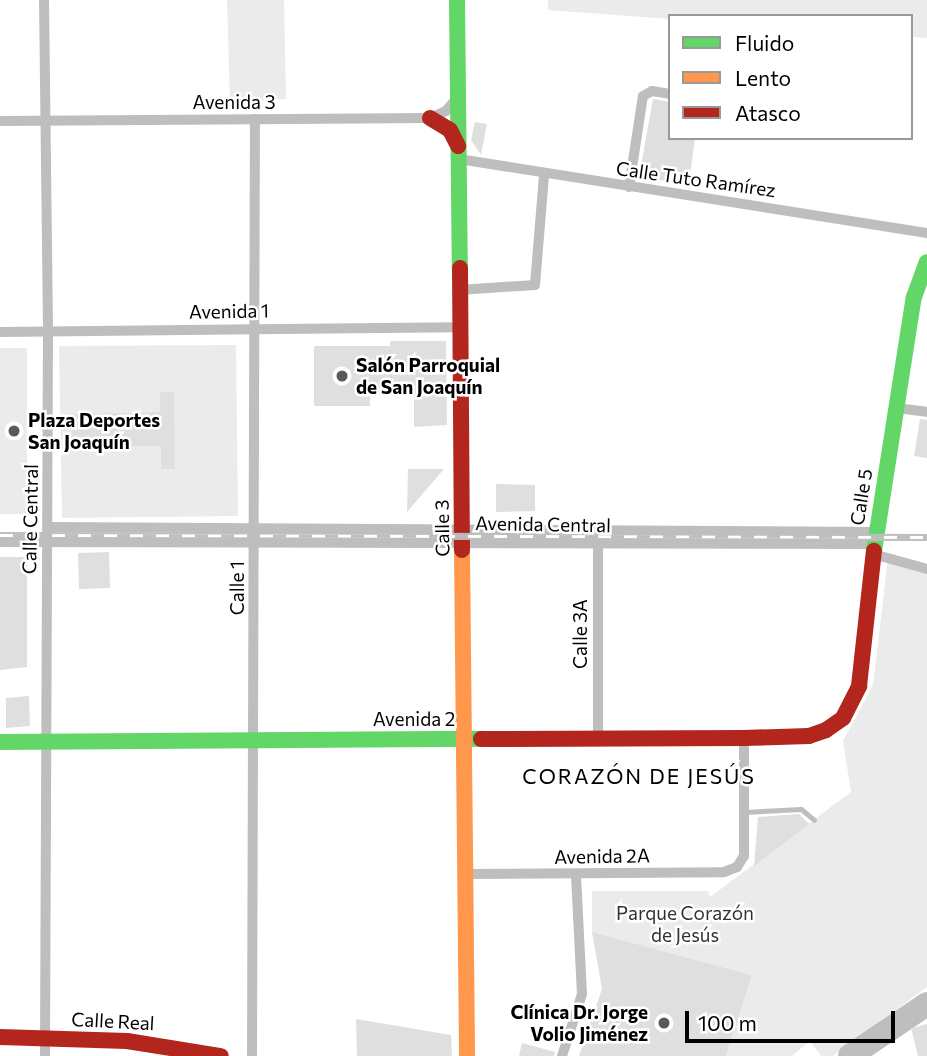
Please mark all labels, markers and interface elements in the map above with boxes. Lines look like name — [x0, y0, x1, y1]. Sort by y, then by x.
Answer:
legend — [668, 14, 913, 140]
text: Fluido — [735, 30, 794, 55]
text: Lento — [735, 65, 791, 90]
street label: Avenida 3 — [193, 91, 275, 113]
text: Atasco — [735, 100, 801, 125]
street label: Calle Tuto Ramírez — [615, 157, 777, 201]
street label: Avenida 1 — [189, 299, 269, 323]
place label: Salón Parroquial de San Joaquín — [356, 354, 500, 398]
marker: Salón Parroquial de San Joaquín — [334, 368, 350, 384]
place label: Plaza Deportes San Joaquín — [28, 409, 160, 453]
marker: Plaza Deportes San Joaquín — [6, 423, 22, 439]
street label: Calle Central — [18, 464, 42, 574]
street label: Calle 5 — [845, 467, 877, 527]
street label: Calle 3 — [430, 499, 454, 557]
street label: Avenida Central — [475, 511, 611, 537]
street label: Calle 1 — [226, 561, 248, 615]
street label: Calle 3A — [569, 599, 591, 669]
street label: Avenida 2 — [373, 708, 455, 730]
district label: CORAZÓN DE JESÚS — [524, 763, 754, 789]
street label: Avenida 2A — [554, 844, 650, 868]
park label: Parque Corazón de Jesús — [616, 902, 754, 946]
scale bar — [689, 996, 899, 1040]
place label: Clínica Dr. Jorge Volio Jiménez — [510, 1001, 648, 1045]
street label: Calle Real — [71, 1007, 155, 1035]
text: 100 m — [698, 1010, 757, 1035]
marker: Clínica Dr. Jorge Volio Jiménez — [654, 1013, 674, 1033]

